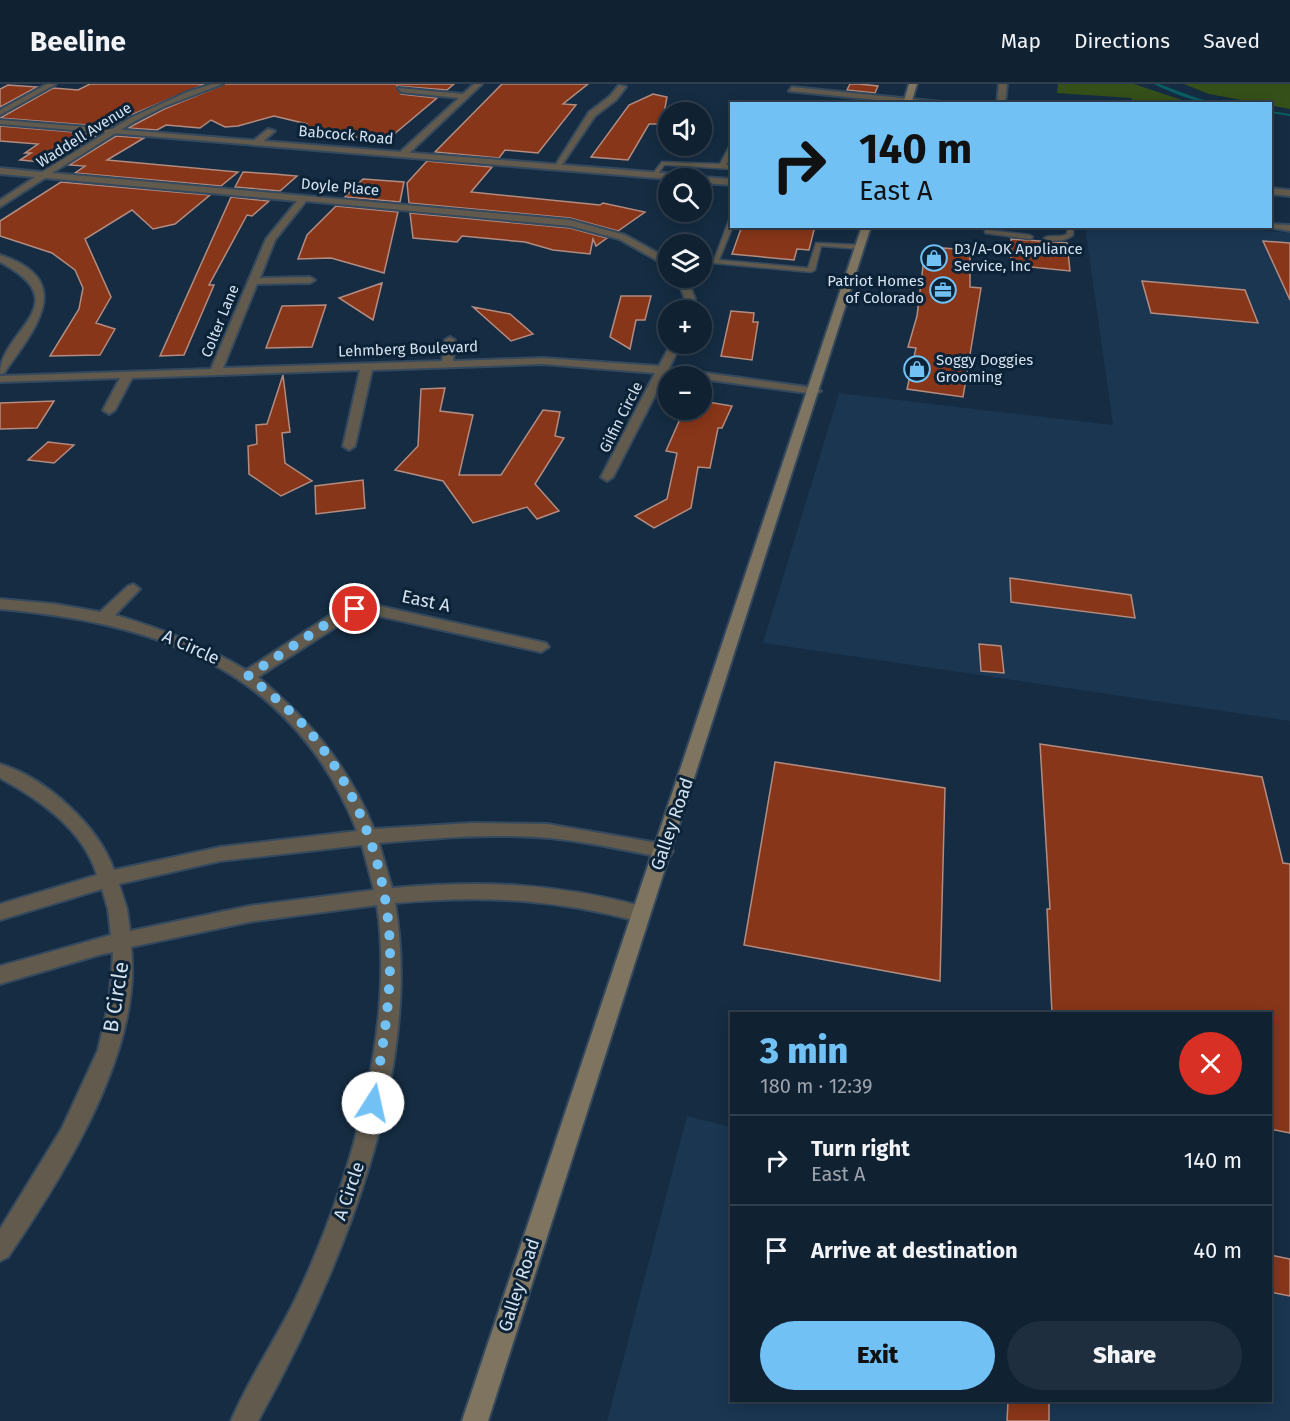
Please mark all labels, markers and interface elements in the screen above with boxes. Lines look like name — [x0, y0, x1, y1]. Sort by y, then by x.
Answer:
text: Beeline — [30, 25, 126, 58]
text: Map — [1001, 28, 1041, 54]
text: Directions — [1074, 28, 1170, 54]
text: Saved — [1203, 28, 1260, 54]
street label: Waddell Avenue — [33, 99, 135, 171]
map controls — [658, 102, 712, 420]
button: sound — [658, 102, 712, 156]
street label: Babcock Road — [298, 122, 394, 148]
text: 140 m — [859, 124, 972, 174]
icon: right — [760, 126, 838, 204]
button: search — [658, 168, 712, 222]
street label: Doyle Place — [300, 175, 380, 199]
text: East A — [859, 175, 933, 207]
button: layers — [658, 234, 712, 288]
place label: D3/A-OK Appliance Service, Inc — [954, 240, 1083, 275]
shop icon: D3/A-OK Appliance Service, Inc — [919, 243, 949, 273]
place label: Patriot Homes of Colorado — [827, 272, 924, 307]
office icon: Patriot Homes of Colorado — [928, 275, 958, 305]
street label: Colter Lane — [197, 282, 243, 360]
button: + — [658, 300, 712, 354]
street label: Lehmberg Boulevard — [338, 338, 478, 360]
place label: Soggy Doggies Grooming — [936, 351, 1033, 386]
shop icon: Soggy Doggies Grooming — [902, 354, 932, 384]
button: − — [658, 366, 712, 420]
street label: Gilfin Circle — [595, 379, 647, 455]
pin — [329, 583, 380, 634]
street label: East A — [400, 585, 453, 617]
icon: arrive — [338, 592, 371, 625]
street label: A Circle — [159, 625, 223, 669]
street label: Galley Road — [646, 775, 698, 873]
street label: B Circle — [98, 960, 134, 1034]
text: 3 min — [760, 1029, 848, 1073]
button: close — [1179, 1032, 1242, 1095]
position arrow — [341, 1071, 405, 1135]
text: 180 m · 12:39 — [760, 1074, 872, 1098]
text: Turn right — [811, 1135, 910, 1162]
icon: right — [760, 1144, 793, 1177]
text: 140 m — [1184, 1147, 1242, 1174]
street label: A Circle — [329, 1159, 369, 1223]
text: East A — [811, 1162, 865, 1186]
icon: arrive — [760, 1234, 793, 1267]
street label: Galley Road — [494, 1236, 544, 1334]
text: Arrive at destination — [811, 1237, 1018, 1264]
text: 40 m — [1193, 1237, 1242, 1264]
button: Exit — [760, 1321, 995, 1390]
button: Share — [1007, 1321, 1242, 1390]

